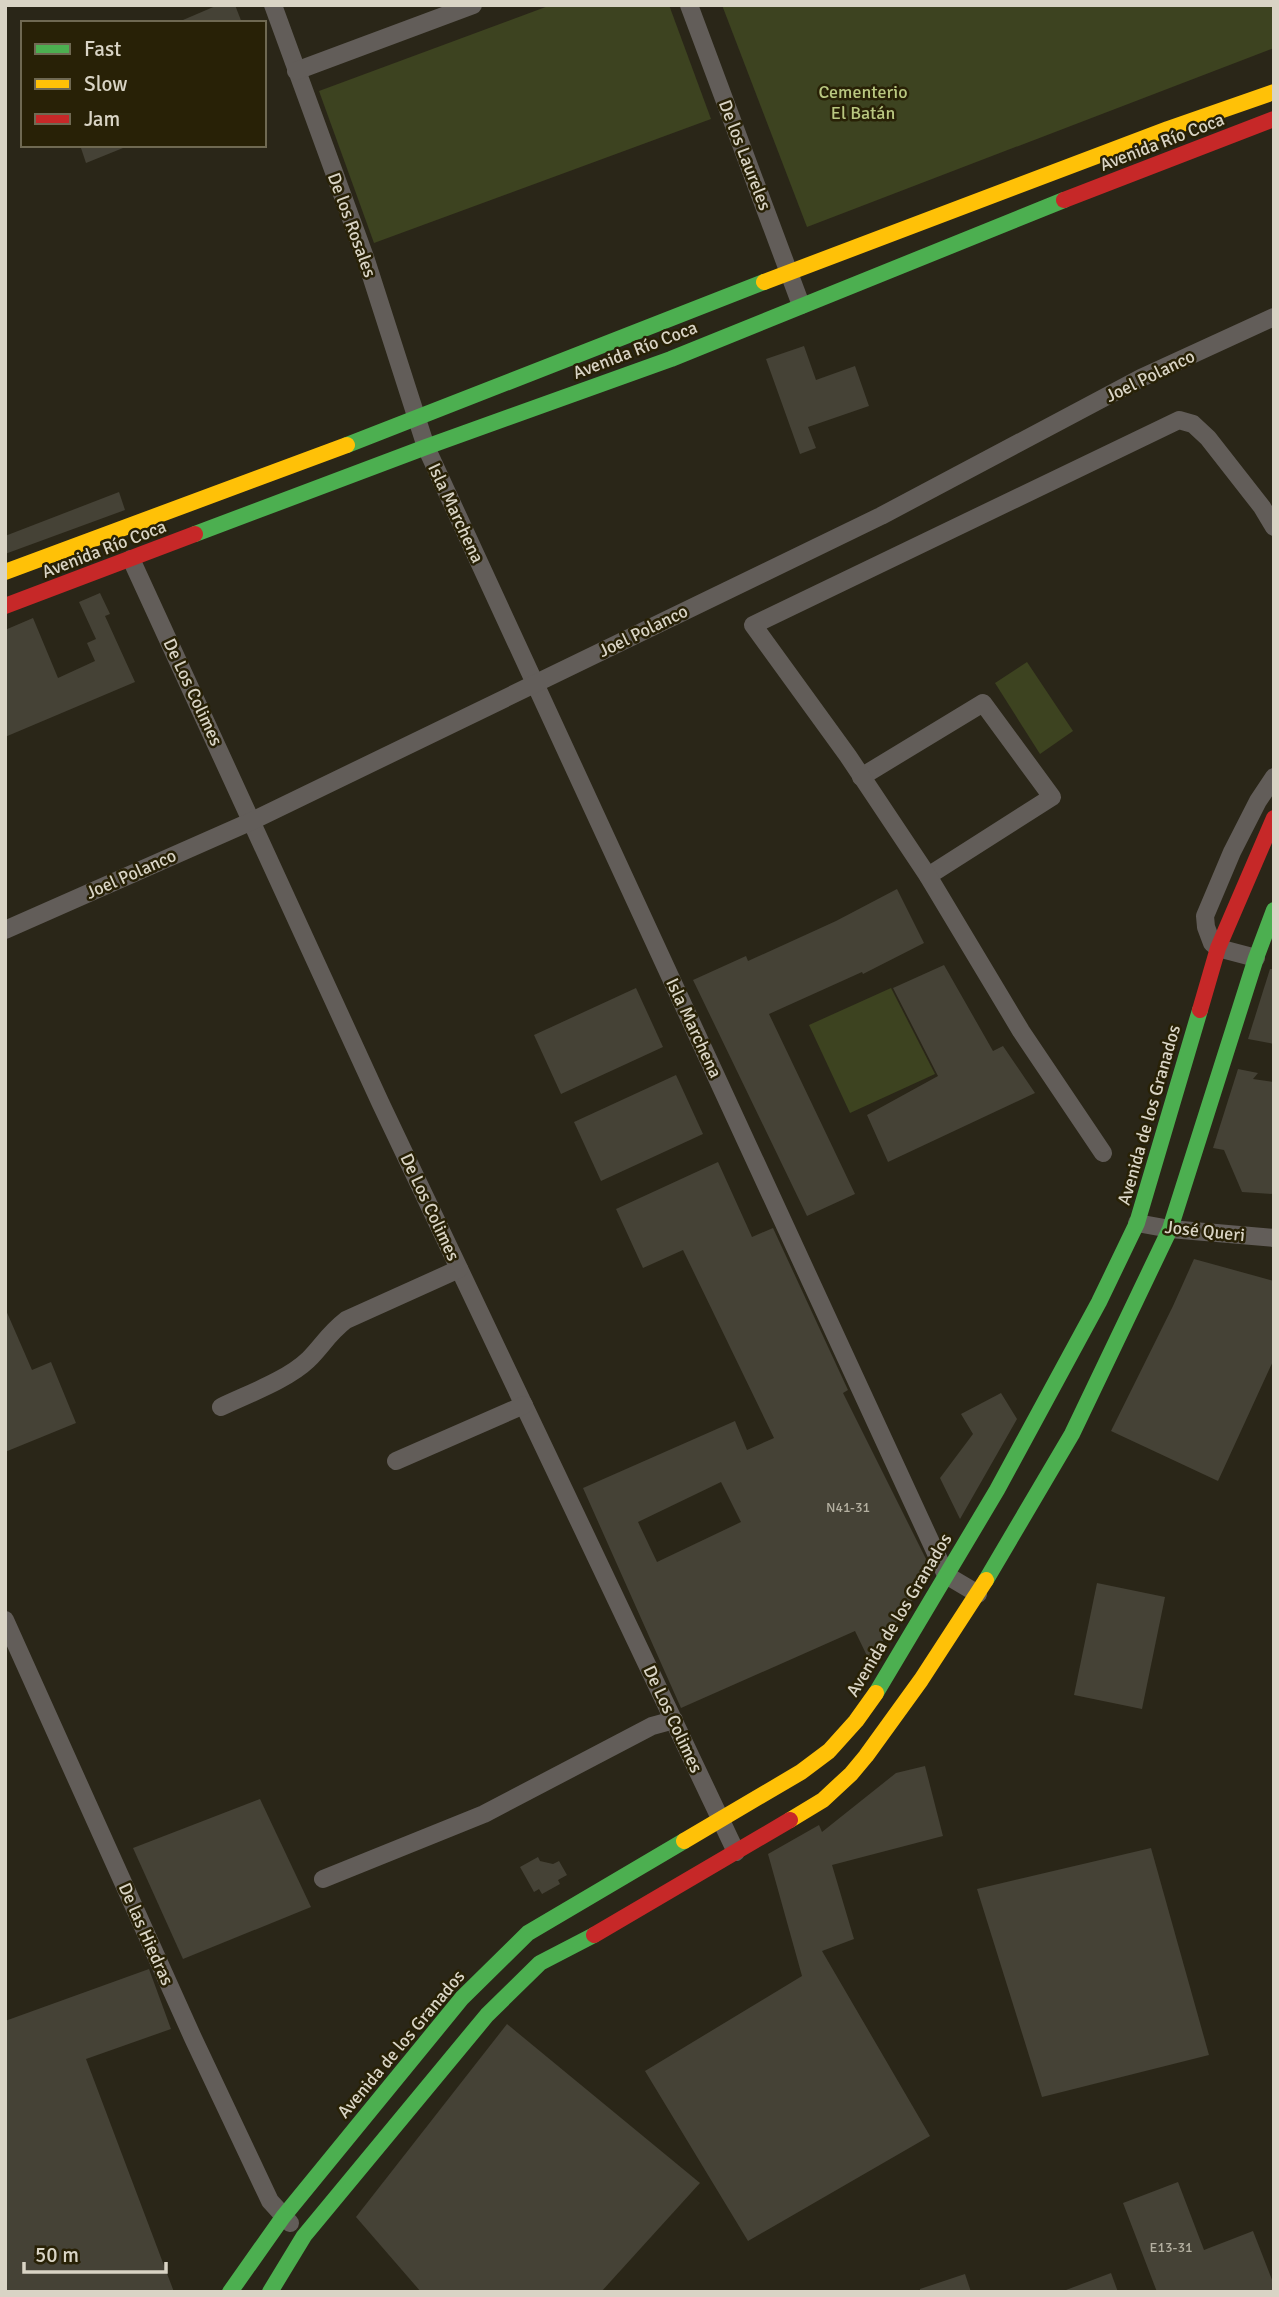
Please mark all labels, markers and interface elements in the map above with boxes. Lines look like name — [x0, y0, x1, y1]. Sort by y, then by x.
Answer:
legend — [21, 21, 266, 147]
text: Fast — [84, 36, 121, 62]
text: Slow — [84, 71, 128, 97]
park label: Cementerio El Batán — [818, 81, 908, 124]
street label: De los Laureles — [714, 97, 776, 213]
text: Jam — [84, 106, 120, 132]
street label: Avenida Río Coca — [1097, 108, 1227, 176]
street label: De los Rosales — [323, 170, 381, 280]
street label: Avenida Río Coca — [570, 316, 700, 384]
street label: Joel Polanco — [1102, 345, 1198, 407]
street label: Isla Marchena — [423, 460, 489, 566]
street label: Avenida Río Coca — [39, 515, 169, 583]
street label: Joel Polanco — [595, 600, 691, 662]
street label: De Los Colimes — [158, 635, 228, 749]
street label: Joel Polanco — [82, 844, 180, 904]
street label: Isla Marchena — [661, 975, 727, 1081]
street label: Avenida de los Granados — [1113, 1022, 1185, 1208]
street label: De Los Colimes — [395, 1150, 465, 1264]
street label: José Queri — [1164, 1216, 1246, 1246]
house number: N41-31 — [826, 1499, 870, 1516]
street label: Avenida de los Granados — [842, 1529, 957, 1701]
street label: De Los Colimes — [638, 1662, 708, 1776]
street label: De las Hiedras — [114, 1879, 178, 1989]
street label: Avenida de los Granados — [333, 1965, 469, 2123]
scale bar — [24, 2230, 166, 2274]
house number: E13-31 — [1149, 2239, 1193, 2256]
text: 50 m — [35, 2242, 79, 2268]

